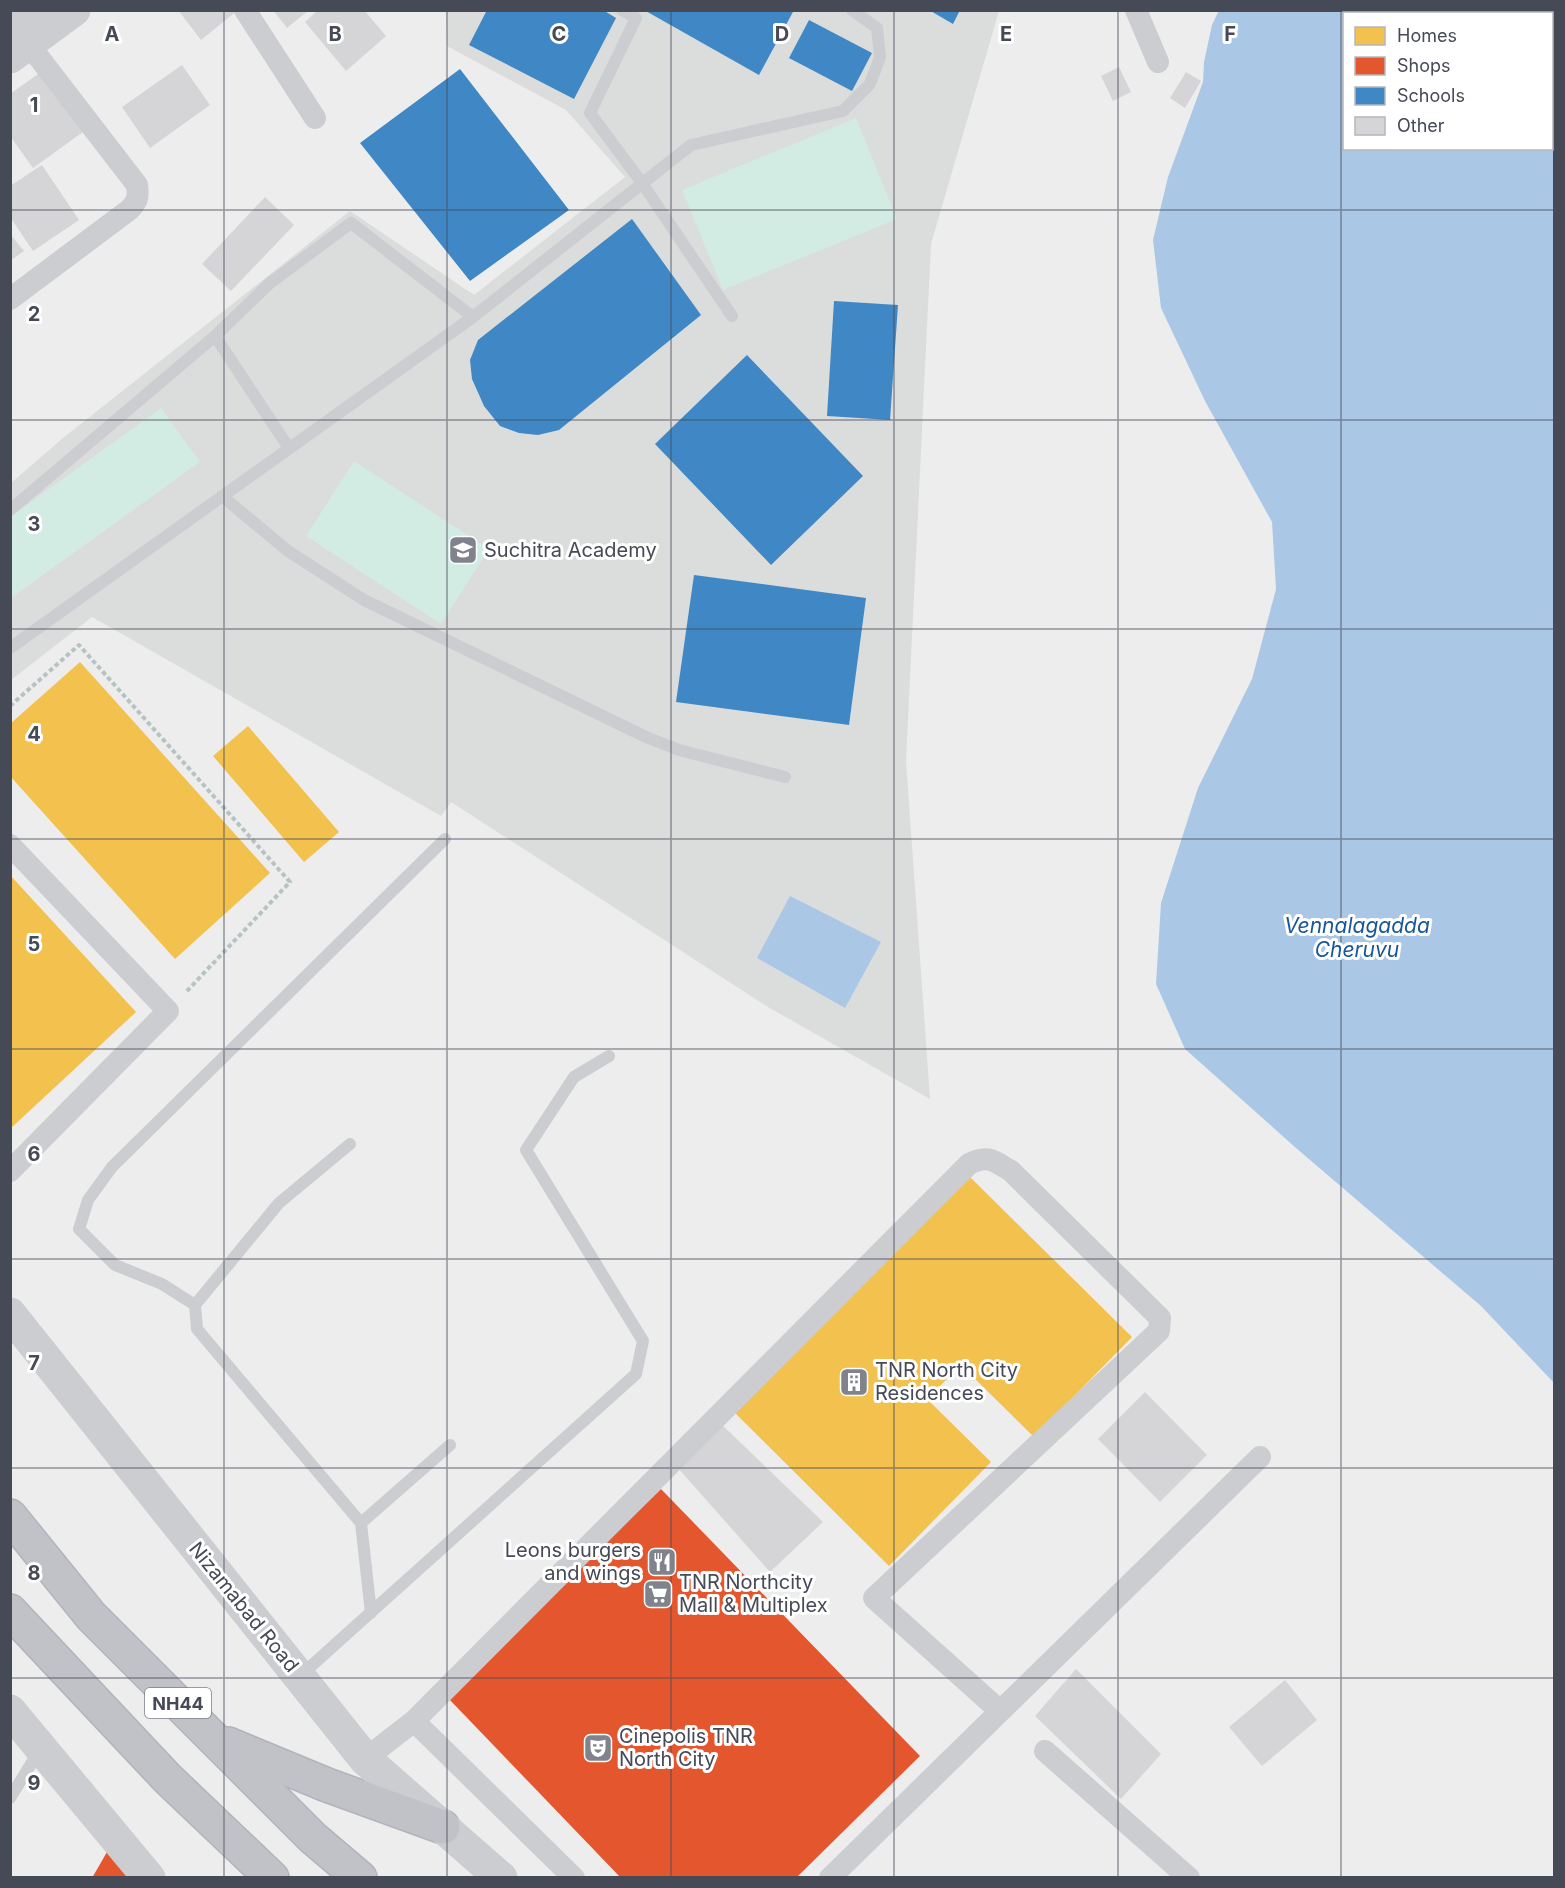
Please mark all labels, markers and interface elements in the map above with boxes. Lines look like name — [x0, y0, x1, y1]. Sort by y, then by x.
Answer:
legend — [1343, 12, 1553, 150]
text: A — [105, 22, 120, 46]
text: B — [328, 22, 342, 46]
text: C — [552, 22, 566, 46]
text: D — [775, 22, 789, 46]
text: E — [1000, 22, 1012, 46]
text: F — [1224, 22, 1236, 46]
text: Homes — [1397, 25, 1457, 46]
text: Shops — [1397, 55, 1451, 76]
text: Schools — [1397, 85, 1465, 106]
text: 1 — [30, 93, 38, 117]
text: Other — [1397, 115, 1445, 136]
text: 2 — [28, 302, 40, 326]
text: 3 — [28, 512, 40, 536]
school or university icon: Suchitra Academy — [447, 534, 479, 566]
place label: Suchitra Academy — [484, 538, 657, 562]
text: 4 — [27, 722, 41, 746]
water label: Vennalagadda Cheruvu — [1284, 913, 1430, 962]
text: 5 — [28, 932, 40, 956]
text: 6 — [28, 1142, 41, 1166]
text: 7 — [28, 1351, 40, 1375]
place label: TNR North City Residences — [875, 1358, 1018, 1405]
building icon: TNR North City Residences — [838, 1366, 870, 1398]
street label: Nizamabad Road — [184, 1537, 304, 1677]
place label: Leons burgers and wings — [505, 1538, 641, 1585]
restaurant icon: Leons burgers and wings — [646, 1546, 678, 1578]
text: 8 — [27, 1561, 41, 1585]
place label: TNR Northcity Mall & Multiplex — [679, 1570, 828, 1617]
supermarket icon: TNR Northcity Mall & Multiplex — [642, 1578, 674, 1610]
road number: NH44 — [145, 1688, 211, 1718]
place label: Cinepolis TNR North City — [619, 1724, 753, 1771]
theatre icon: Cinepolis TNR North City — [582, 1732, 614, 1764]
text: 9 — [28, 1771, 41, 1795]

